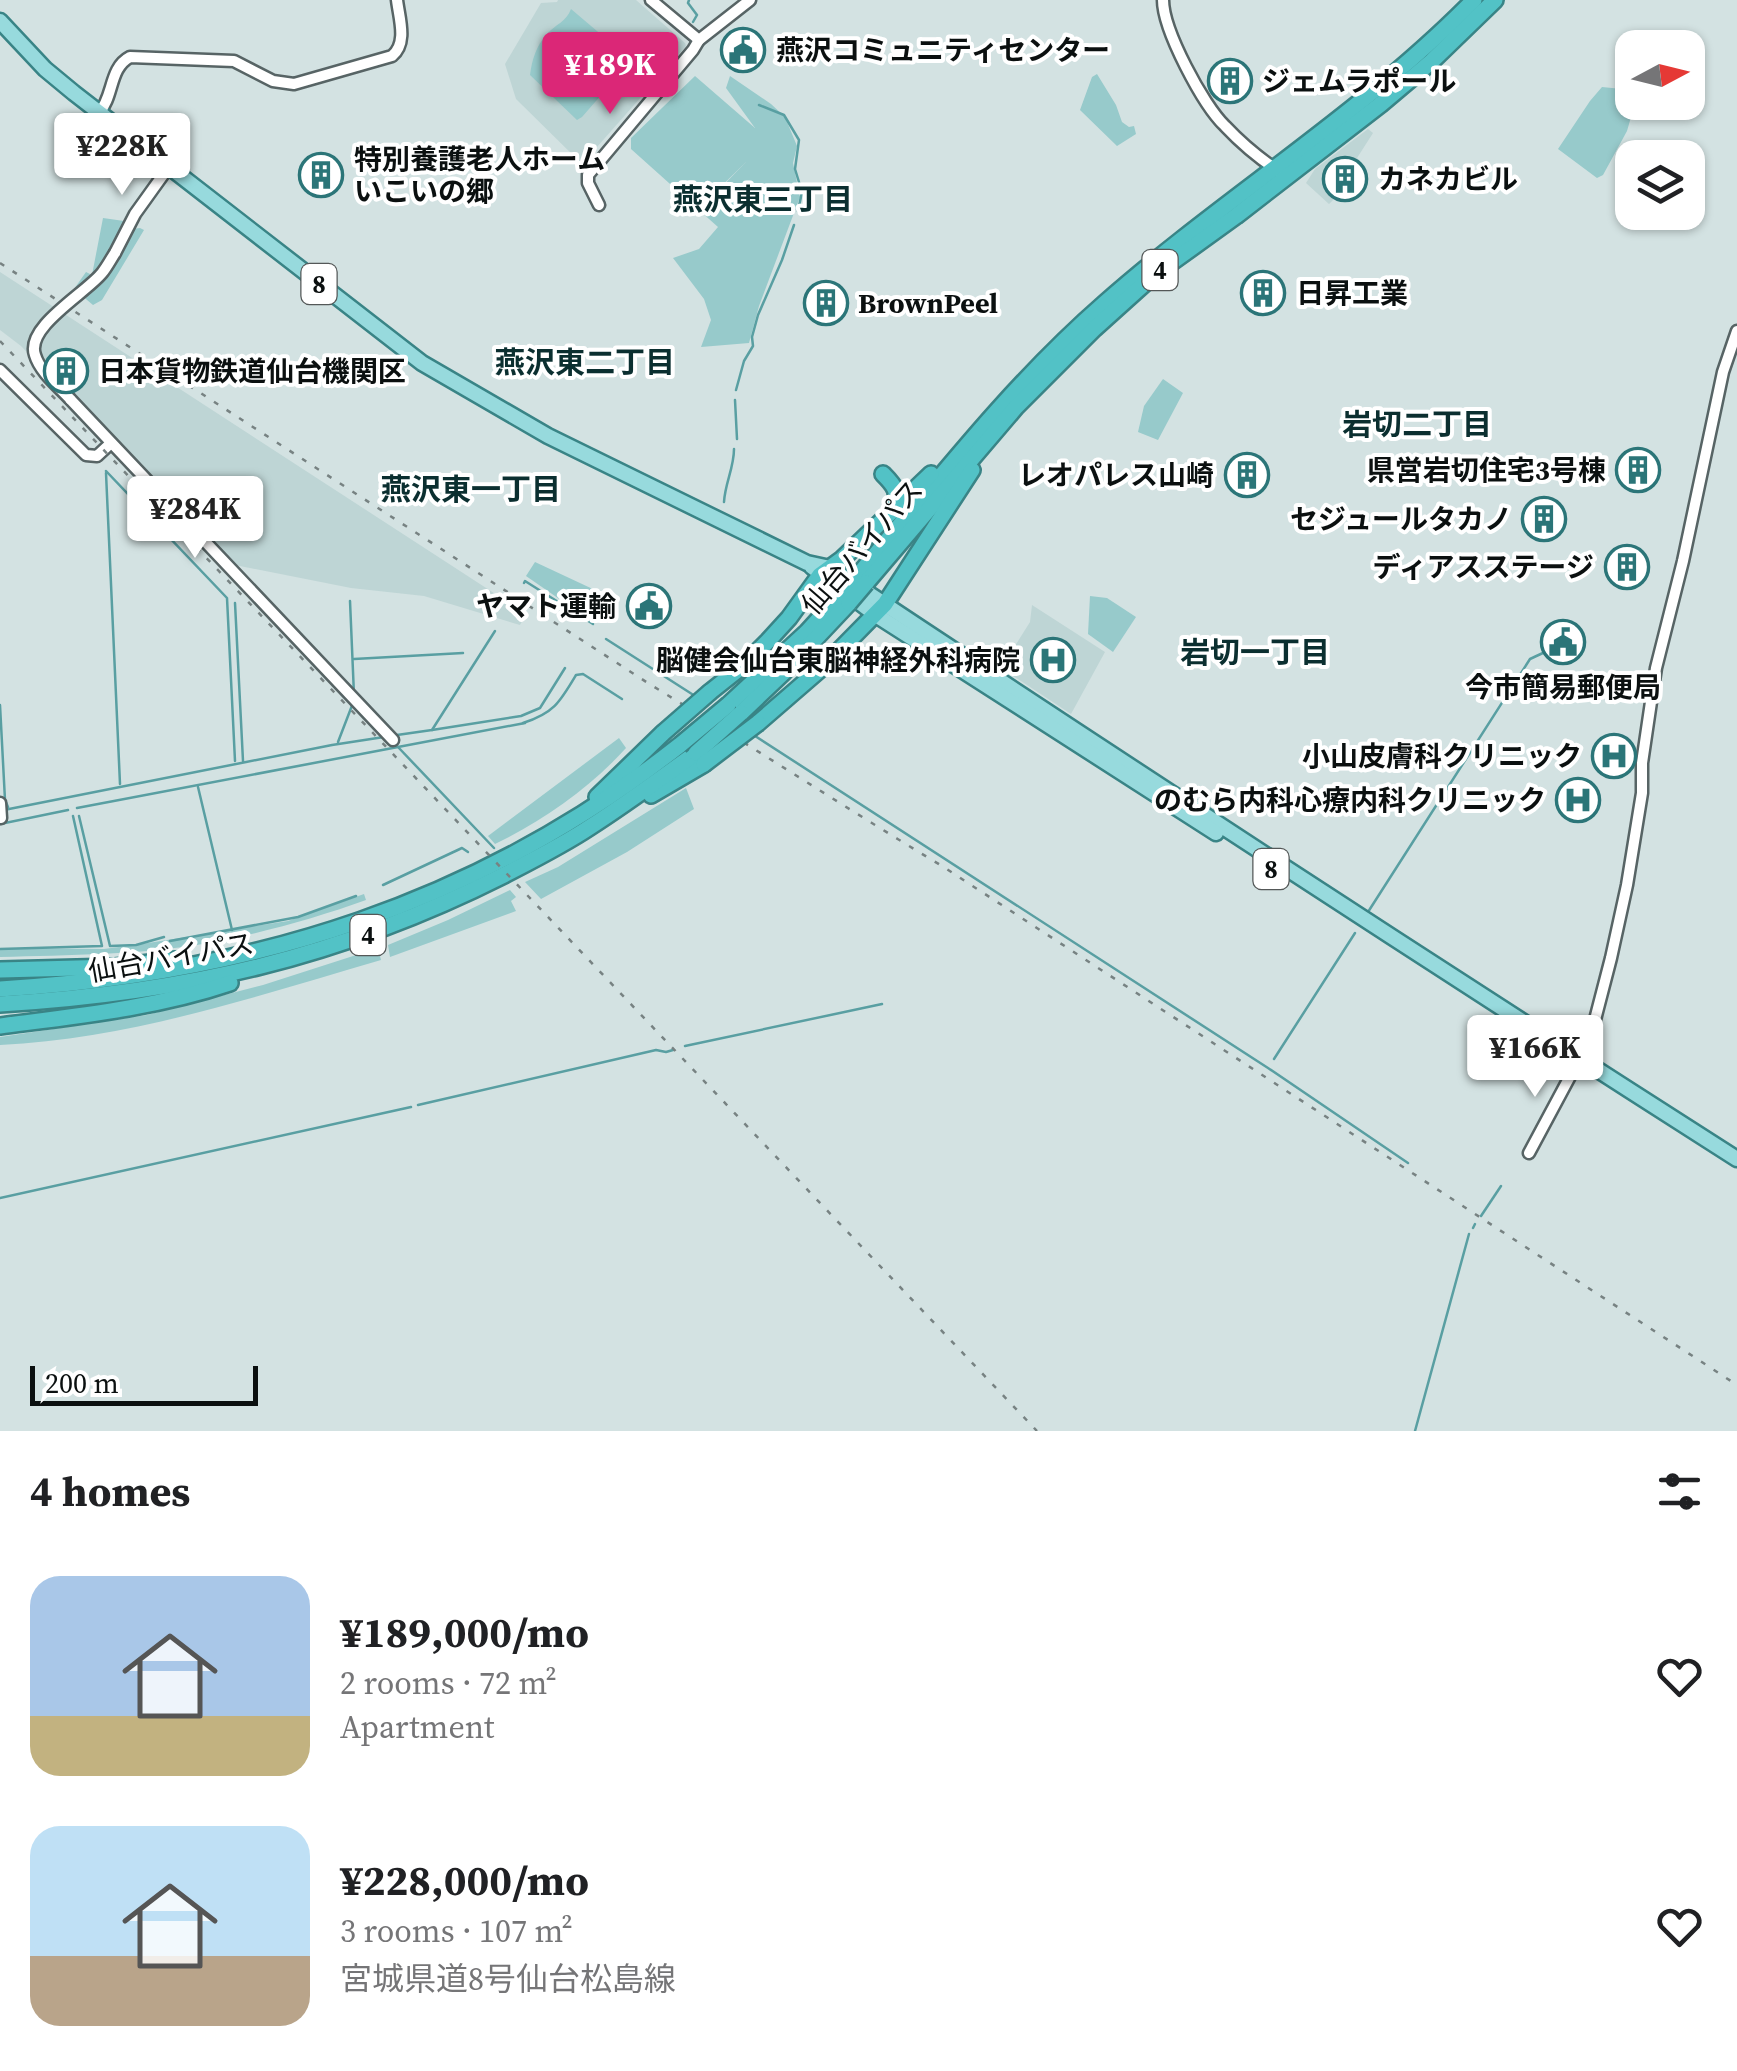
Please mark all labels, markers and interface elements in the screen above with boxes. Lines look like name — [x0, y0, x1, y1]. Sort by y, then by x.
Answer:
public building icon: 燕沢コミュニティセンター — [720, 27, 766, 73]
north arrow — [1615, 30, 1705, 120]
map controls — [1615, 30, 1705, 230]
place label: 燕沢コミュニティセンター — [776, 31, 1110, 69]
pin: ¥189K — [540, 32, 680, 117]
text: ¥189K — [564, 42, 656, 86]
building icon: ジェムラポール — [1207, 58, 1253, 104]
place label: ジェムラポール — [1262, 62, 1457, 100]
pin: ¥228K — [52, 113, 192, 198]
text: ¥228K — [76, 123, 168, 167]
place label: 特別養護老人ホーム いこいの郷 — [354, 140, 605, 210]
button: layers — [1615, 140, 1705, 230]
building icon: 特別養護老人ホーム いこいの郷 — [298, 152, 344, 198]
building icon: カネカビル — [1322, 156, 1368, 202]
place label: カネカビル — [1378, 160, 1518, 198]
district label: 燕沢東三丁目 — [673, 179, 853, 220]
road number: 4 — [1142, 250, 1178, 290]
road number: 8 — [302, 264, 336, 304]
building icon: 日昇工業 — [1240, 270, 1286, 316]
place label: 日昇工業 — [1296, 274, 1408, 312]
building icon: BrownPeel — [803, 280, 849, 326]
place label: BrownPeel — [858, 284, 998, 322]
district label: 燕沢東二丁目 — [495, 342, 675, 383]
building icon: 日本貨物鉄道仙台機関区 — [43, 348, 89, 394]
place label: 日本貨物鉄道仙台機関区 — [98, 352, 406, 390]
district label: 岩切二丁目 — [1342, 404, 1492, 445]
building icon: 県営岩切住宅3号棟 — [1615, 447, 1661, 493]
place label: 県営岩切住宅3号棟 — [1367, 451, 1606, 489]
building icon: レオパレス山崎 — [1224, 452, 1270, 498]
place label: レオパレス山崎 — [1018, 456, 1214, 494]
district label: 燕沢東一丁目 — [381, 469, 561, 510]
street label: 仙台バイパス — [793, 471, 931, 623]
pin: ¥284K — [125, 476, 265, 561]
text: ¥284K — [149, 486, 241, 530]
building icon: セジュールタカノ — [1521, 496, 1567, 542]
place label: セジュールタカノ — [1290, 500, 1512, 538]
building icon: ディアスステージ — [1604, 544, 1650, 590]
place label: ディアスステージ — [1373, 548, 1594, 586]
public building icon: ヤマト運輸 — [626, 583, 672, 629]
place label: ヤマト運輸 — [476, 587, 616, 625]
public building icon: 今市簡易郵便局 — [1540, 619, 1586, 665]
district label: 岩切一丁目 — [1180, 632, 1330, 673]
hospital icon: 脳健会仙台東脳神経外科病院 — [1030, 637, 1076, 683]
place label: 脳健会仙台東脳神経外科病院 — [656, 641, 1020, 679]
place label: 今市簡易郵便局 — [1465, 668, 1661, 706]
hospital icon: 小山皮膚科クリニック — [1591, 733, 1637, 779]
place label: 小山皮膚科クリニック — [1302, 737, 1582, 775]
hospital icon: のむら内科心療内科クリニック — [1555, 777, 1601, 823]
place label: のむら内科心療内科クリニック — [1154, 781, 1546, 819]
road number: 8 — [1254, 849, 1288, 889]
road number: 4 — [350, 915, 386, 955]
street label: 仙台バイパス — [85, 924, 257, 990]
pin: ¥166K — [1465, 1015, 1605, 1100]
text: ¥166K — [1489, 1025, 1581, 1069]
scale bar — [30, 1361, 258, 1406]
text: 200 m — [45, 1364, 119, 1402]
text: 4 homes — [30, 1462, 190, 1520]
icon: filters — [1652, 1464, 1707, 1519]
text: ¥189,000/mo — [340, 1603, 589, 1661]
icon: home — [110, 1616, 230, 1736]
icon: heart — [1652, 1649, 1707, 1704]
text: 2 rooms · 72 m² — [340, 1661, 557, 1705]
text: Apartment — [340, 1705, 494, 1749]
text: ¥228,000/mo — [340, 1851, 589, 1909]
icon: home — [110, 1866, 230, 1986]
icon: heart — [1652, 1899, 1707, 1954]
text: 3 rooms · 107 m² — [340, 1909, 573, 1953]
text: 宮城県道8号仙台松島線 — [340, 1957, 676, 2001]

